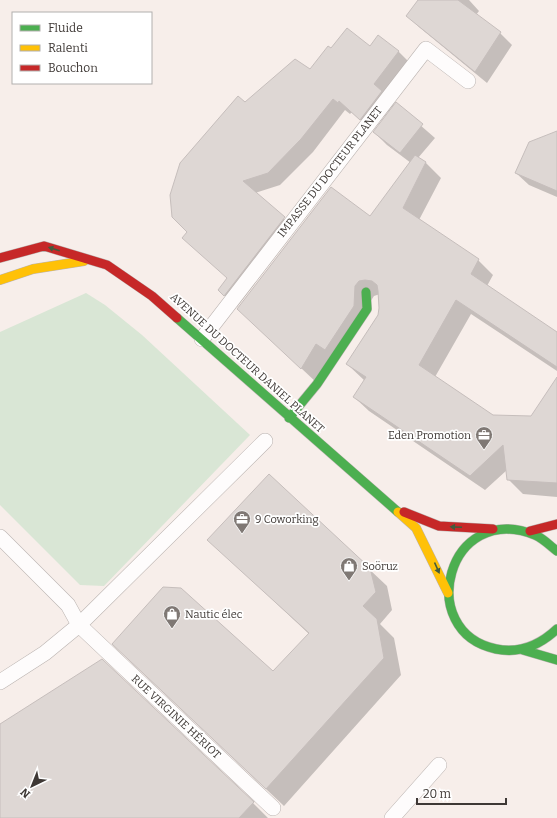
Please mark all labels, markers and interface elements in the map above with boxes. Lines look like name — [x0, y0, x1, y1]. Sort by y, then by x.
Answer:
legend — [12, 12, 152, 84]
text: Fluide — [48, 21, 83, 35]
text: Ralenti — [48, 41, 88, 55]
text: Bouchon — [48, 61, 98, 75]
street label: IMPASSE DU DOCTEUR PLANET — [275, 104, 385, 240]
one-way arrow — [48, 246, 60, 252]
street label: AVENUE DU DOCTEUR DANIEL PLANET — [167, 290, 327, 436]
office icon: Eden Promotion — [474, 425, 494, 450]
place label: Eden Promotion — [388, 429, 471, 442]
office icon: 9 Coworking — [232, 509, 252, 534]
place label: 9 Coworking — [255, 513, 319, 526]
one-way arrow — [450, 523, 462, 530]
shop icon: Soöruz — [339, 556, 359, 581]
place label: Soöruz — [362, 560, 398, 573]
one-way arrow — [434, 562, 440, 573]
shop icon: Nautic élec — [162, 604, 182, 629]
place label: Nautic élec — [185, 608, 243, 621]
street label: RUE VIRGINIE HÉRIOT — [129, 672, 224, 762]
north arrow — [12, 766, 52, 806]
scale bar — [417, 780, 506, 806]
text: N — [18, 785, 33, 801]
text: 20 m — [423, 787, 452, 801]

